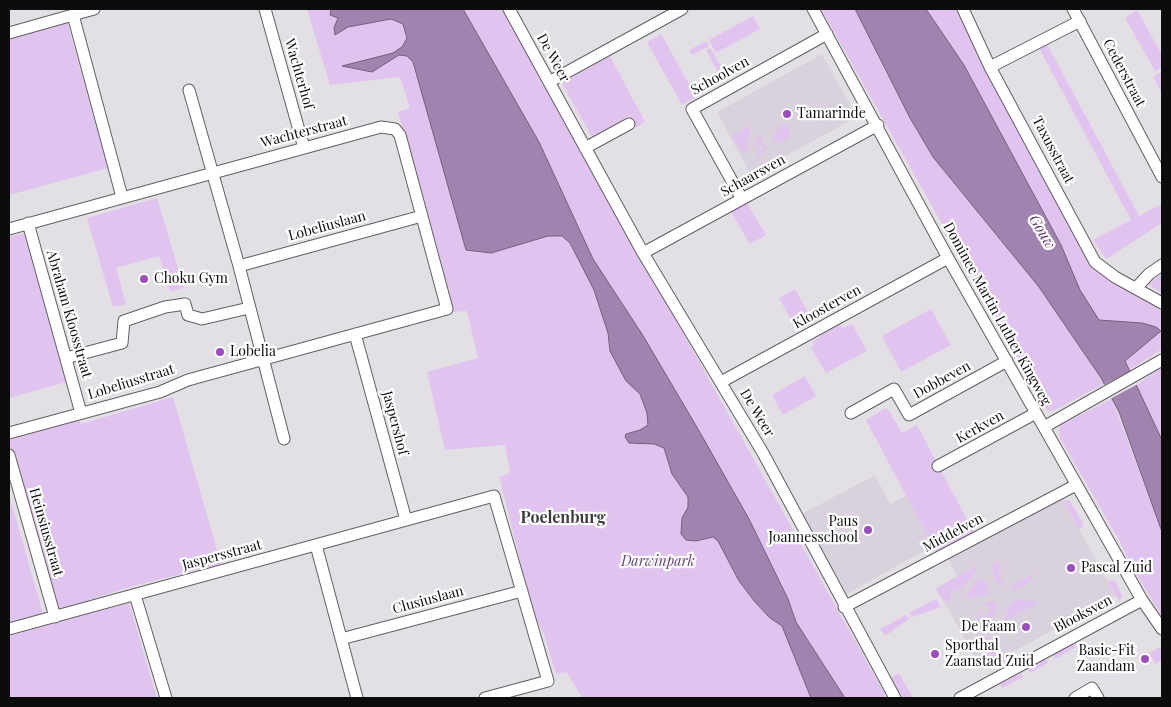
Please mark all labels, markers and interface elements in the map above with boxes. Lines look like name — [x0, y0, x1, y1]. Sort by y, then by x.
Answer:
street label: De Weer — [533, 31, 573, 85]
street label: Cederstraat — [1099, 36, 1149, 110]
street label: Wachterhof — [281, 37, 317, 111]
street label: Schoolven — [688, 53, 752, 99]
place label: Tamarinde — [797, 106, 866, 122]
marker: Tamarinde — [781, 108, 793, 120]
street label: Wachterstraat — [259, 112, 349, 152]
street label: Taxusstraat — [1028, 114, 1078, 186]
street label: Schaarsven — [718, 151, 788, 201]
street label: Lobeliuslaan — [286, 208, 368, 244]
water label: Gouw — [1025, 212, 1059, 252]
street label: Dominee Martin Luther Kingweg — [940, 219, 1054, 409]
street label: Abraham Kloosstraat — [43, 248, 95, 380]
place label: Choku Gym — [154, 271, 228, 287]
marker: Choku Gym — [138, 273, 150, 285]
street label: Kloosterven — [790, 281, 864, 333]
place label: Lobelia — [230, 344, 276, 360]
marker: Lobelia — [214, 346, 226, 358]
street label: Dobbeven — [910, 357, 974, 403]
street label: Lobeliusstraat — [86, 361, 176, 403]
street label: De Weer — [736, 386, 778, 440]
street label: Jaspershof — [378, 389, 412, 457]
street label: Kerkven — [953, 407, 1007, 447]
street label: Heinsiusstraat — [25, 486, 67, 578]
district label: Poelenburg — [520, 508, 606, 528]
street label: Middelven — [920, 510, 986, 556]
place label: Paus Joannesschool — [768, 514, 858, 546]
marker: Paus Joannesschool — [862, 524, 874, 536]
street label: Jaspersstraat — [180, 536, 264, 574]
park label: Darwinpark — [621, 554, 695, 570]
place label: Pascal Zuid — [1081, 560, 1152, 576]
marker: Pascal Zuid — [1065, 562, 1077, 574]
street label: Clusiuslaan — [391, 582, 465, 618]
street label: Blooksven — [1051, 592, 1115, 636]
place label: De Faam — [961, 619, 1016, 635]
marker: De Faam — [1020, 621, 1032, 633]
place label: Sporthal Zaanstad Zuid — [945, 638, 1034, 670]
place label: Basic-Fit Zaandam — [1077, 643, 1135, 676]
marker: Sporthal Zaanstad Zuid — [929, 648, 941, 660]
marker: Basic-Fit Zaandam — [1139, 653, 1151, 665]

